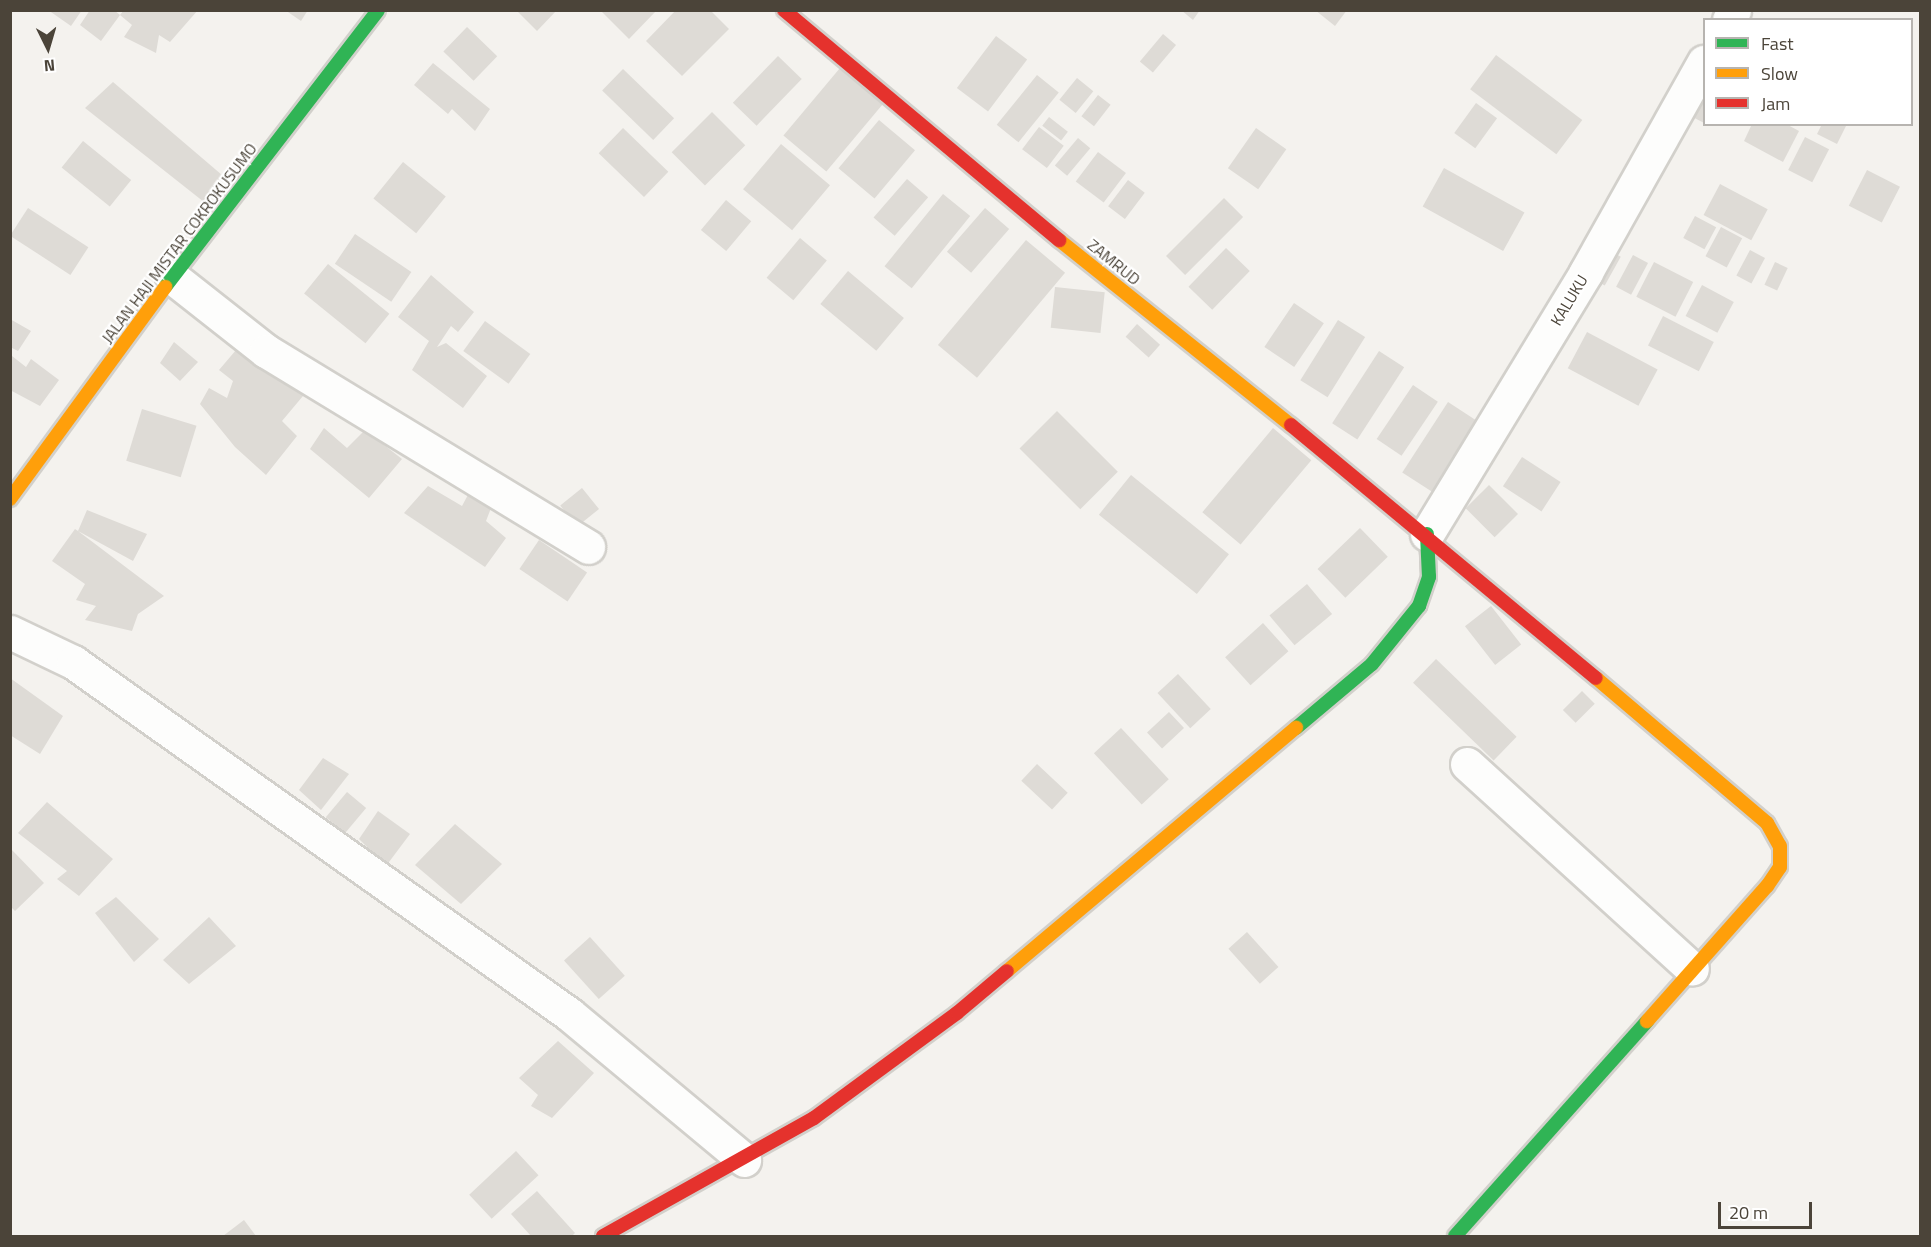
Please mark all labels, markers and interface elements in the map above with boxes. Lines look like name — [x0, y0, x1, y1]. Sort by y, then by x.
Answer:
north arrow — [18, 18, 78, 78]
legend — [1703, 18, 1913, 126]
text: Fast — [1761, 30, 1794, 57]
text: N — [43, 53, 56, 78]
text: Slow — [1761, 60, 1798, 87]
text: Jam — [1761, 90, 1790, 117]
street label: JALAN HAJI MISTAR COKROKUSUMO — [97, 139, 261, 347]
street label: ZAMRUD — [1084, 235, 1144, 289]
street label: KALUKU — [1546, 271, 1592, 329]
scale bar — [1721, 1190, 1816, 1228]
text: 20 m — [1729, 1199, 1768, 1226]

